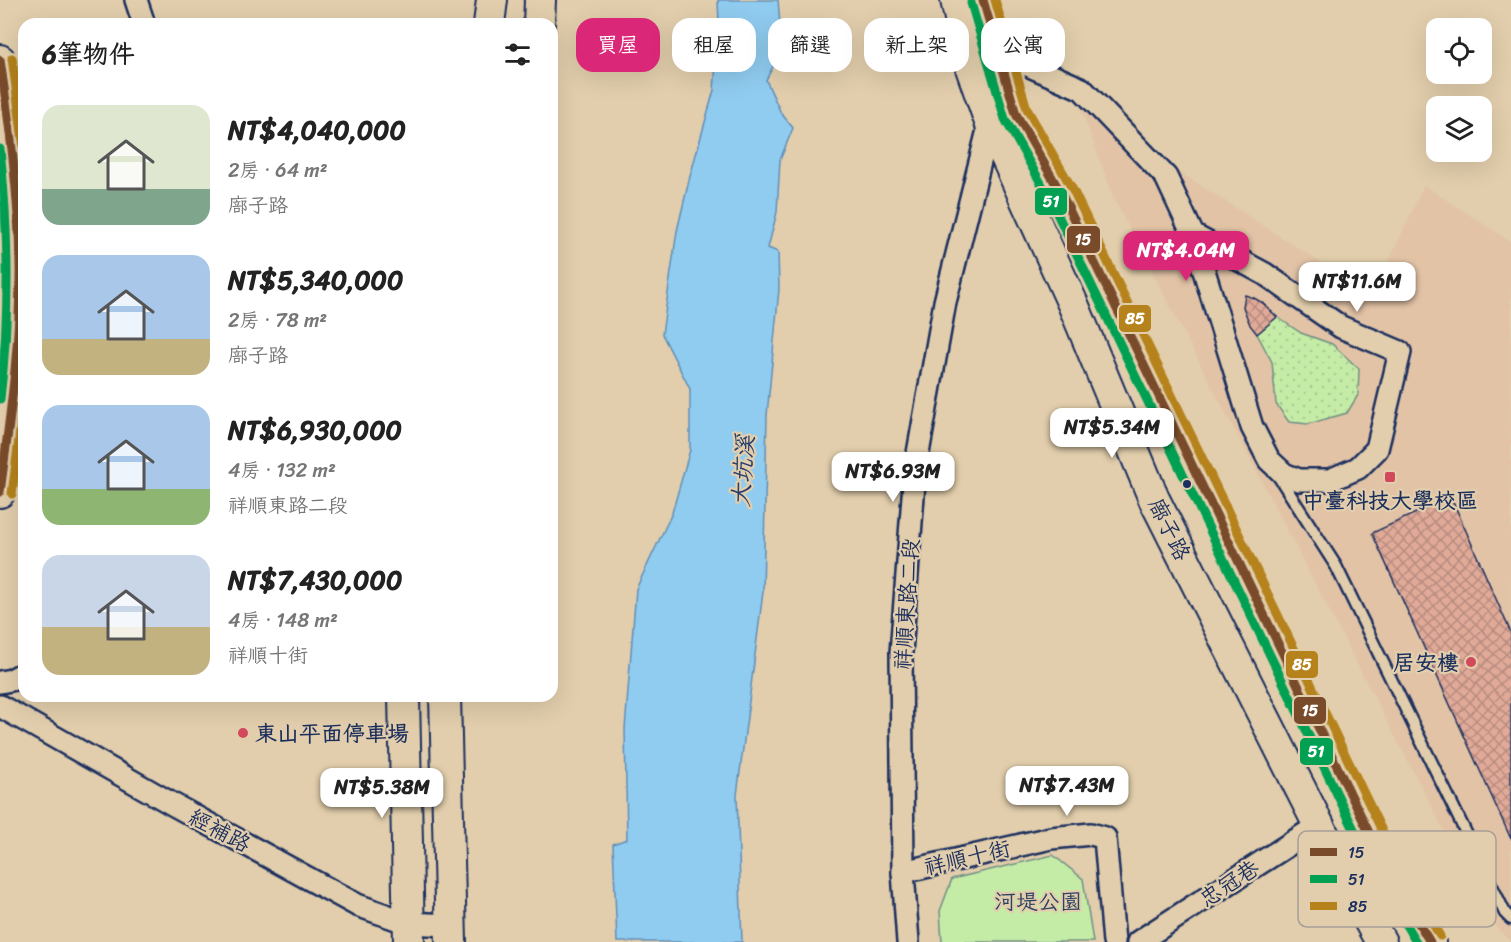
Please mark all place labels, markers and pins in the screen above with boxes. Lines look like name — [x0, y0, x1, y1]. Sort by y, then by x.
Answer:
pin: NT$4.04M — [1124, 231, 1248, 282]
pin: NT$11.6M — [1295, 262, 1419, 313]
pin: NT$5.34M — [1050, 408, 1174, 459]
pin: NT$6.93M — [831, 452, 955, 503]
marker: 中臺科技大學校區 — [1383, 470, 1397, 484]
unlabelled marker — [1181, 478, 1193, 490]
place label: 中臺科技大學校區 — [1302, 481, 1478, 520]
place label: 居安樓 — [1393, 643, 1459, 682]
marker: 居安樓 — [1464, 655, 1478, 669]
place label: 東山平面停車場 — [255, 714, 409, 753]
marker: 東山平面停車場 — [236, 726, 250, 740]
pin: NT$7.43M — [1005, 766, 1129, 817]
pin: NT$5.38M — [320, 768, 444, 819]

